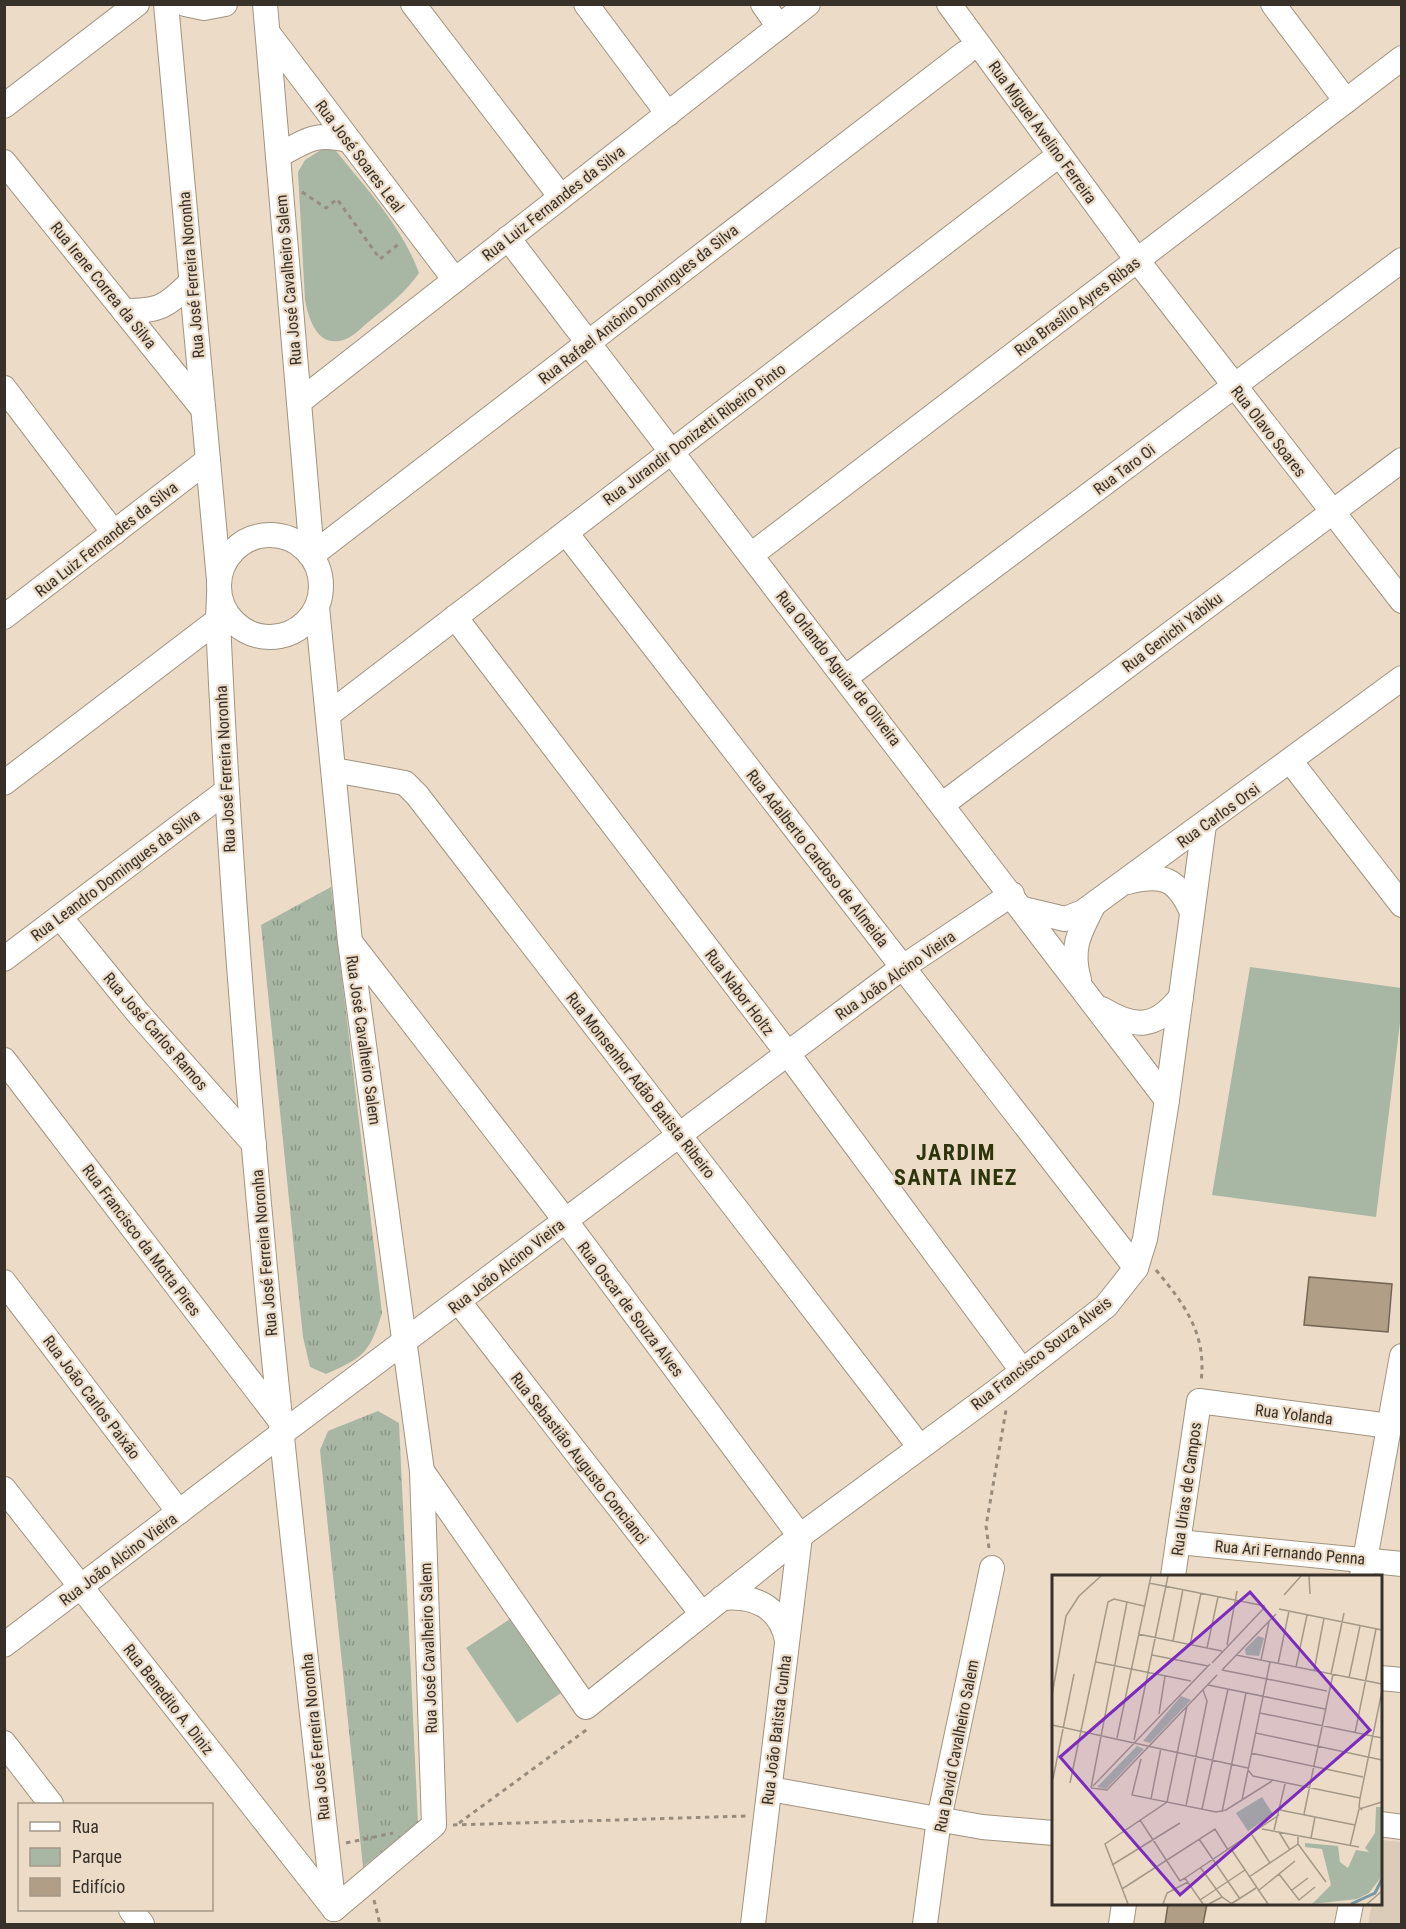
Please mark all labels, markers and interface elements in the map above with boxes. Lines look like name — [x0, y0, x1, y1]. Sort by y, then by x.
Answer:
street label: Rua Miguel Avelino Ferreira — [984, 57, 1101, 207]
street label: Rua José Soares Leal — [311, 97, 408, 216]
street label: Rua Luiz Fernandes da Silva — [478, 142, 628, 265]
street label: Rua José Ferreira Noronha — [175, 191, 208, 359]
street label: Rua José Cavalheiro Salem — [272, 194, 305, 366]
street label: Rua Irene Correa da Silva — [47, 218, 161, 353]
street label: Rua Rafael Antônio Domingues da Silva — [535, 221, 742, 388]
street label: Rua Brasílio Ayres Ribas — [1011, 253, 1144, 360]
street label: Rua Jurandir Donizetti Ribeiro Pinto — [599, 360, 789, 509]
street label: Rua Olavo Soares — [1227, 382, 1310, 481]
street label: Rua Taro Oi — [1090, 440, 1159, 499]
street label: Rua Luiz Fernandes da Silva — [31, 478, 181, 601]
street label: Rua Orlando Aguiar de Oliveira — [772, 587, 905, 750]
street label: Rua Genichi Yabiku — [1119, 589, 1226, 676]
street label: Rua José Ferreira Noronha — [212, 685, 239, 853]
street label: Rua Adalberto Cardoso de Almeida — [742, 766, 893, 951]
street label: Rua Carlos Orsi — [1173, 779, 1263, 852]
street label: Rua Leandro Domingues da Silva — [27, 806, 203, 945]
street label: Rua João Alcino Vieira — [832, 927, 959, 1024]
street label: Rua Nabor Holtz — [701, 945, 778, 1039]
street label: Rua José Cavalheiro Salem — [342, 954, 385, 1126]
street label: Rua José Carlos Ramos — [99, 969, 212, 1094]
street label: Rua Monsenhor Adão Batista Ribeiro — [562, 988, 719, 1182]
district label: JARDIM SANTA INEZ — [894, 1140, 1018, 1190]
street label: Rua Francisco da Motta Pires — [78, 1161, 205, 1320]
street label: Rua José Ferreira Noronha — [248, 1169, 281, 1337]
street label: Rua João Alcino Vieira — [444, 1215, 568, 1318]
street label: Rua Oscar de Souza Alves — [574, 1238, 688, 1381]
street label: Rua Francisco Souza Alveis — [967, 1293, 1115, 1414]
street label: Rua João Carlos Paixão — [39, 1332, 144, 1463]
street label: Rua Sebastião Augusto Concianci — [507, 1369, 652, 1548]
street label: Rua Yolanda — [1254, 1400, 1334, 1429]
street label: Rua Urias de Campos — [1168, 1421, 1205, 1557]
street label: Rua João Alcino Vieira — [56, 1509, 181, 1610]
street label: Rua Ari Fernando Penna — [1214, 1536, 1366, 1569]
street label: Rua José Cavalheiro Salem — [416, 1562, 441, 1734]
inset map — [1052, 1575, 1382, 1905]
street label: Rua Benedito A. Diniz — [119, 1640, 218, 1758]
street label: Rua José Ferreira Noronha — [297, 1653, 334, 1821]
street label: Rua João Batista Cunha — [758, 1654, 795, 1806]
street label: Rua David Cavalheiro Salem — [930, 1658, 983, 1834]
legend — [18, 1803, 213, 1911]
text: Rua — [72, 1816, 99, 1837]
text: Parque — [72, 1846, 122, 1867]
text: Edifício — [72, 1876, 125, 1897]

